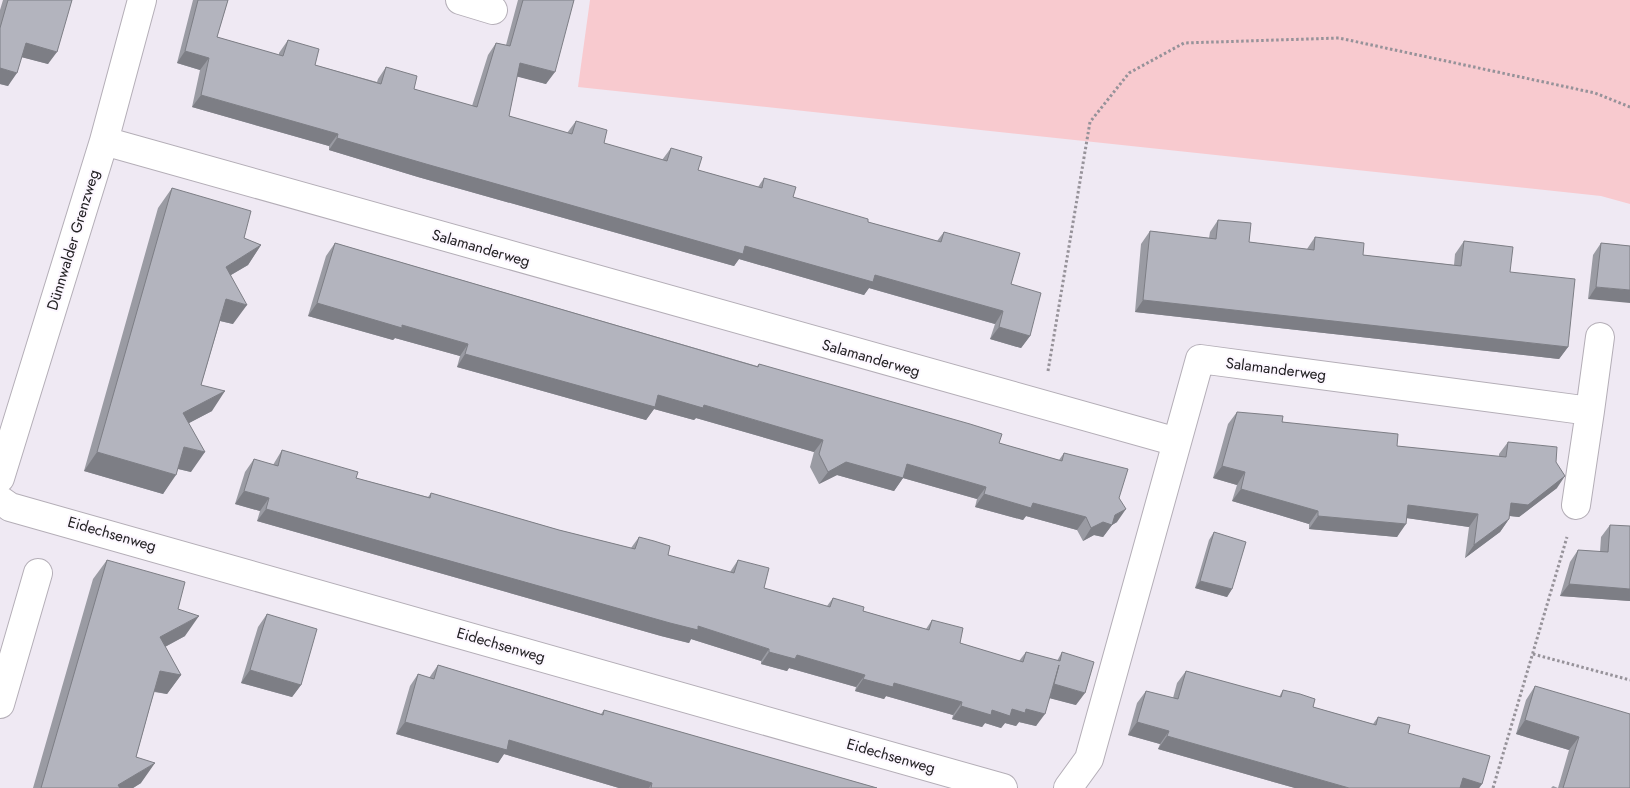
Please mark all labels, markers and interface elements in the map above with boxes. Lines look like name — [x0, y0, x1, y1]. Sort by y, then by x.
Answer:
street label: Dünnwalder Grenzweg — [41, 167, 105, 313]
street label: Salamanderweg — [429, 224, 533, 272]
street label: Salamanderweg — [819, 334, 923, 382]
street label: Salamanderweg — [1225, 352, 1327, 386]
street label: Eidechsenweg — [65, 511, 159, 557]
street label: Eidechsenweg — [454, 622, 548, 668]
street label: Eidechsenweg — [844, 733, 938, 779]

